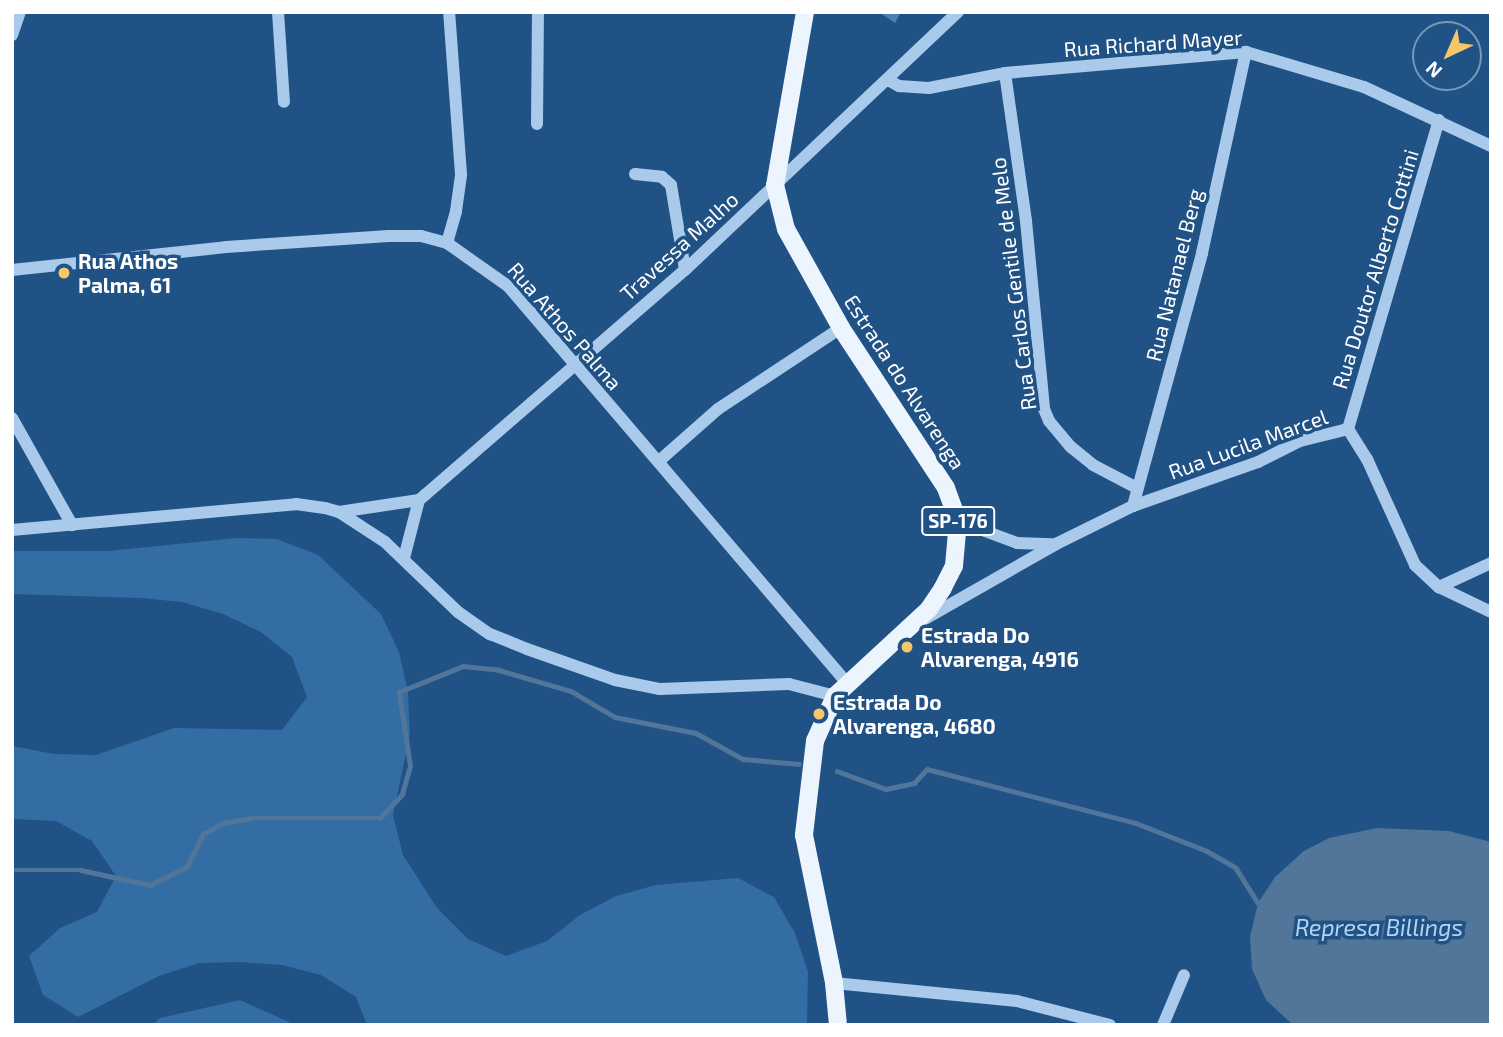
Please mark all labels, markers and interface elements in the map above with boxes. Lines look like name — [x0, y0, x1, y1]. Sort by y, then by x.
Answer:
north arrow — [1412, 21, 1482, 91]
street label: Rua Richard Mayer — [1063, 24, 1243, 62]
text: N — [1421, 57, 1446, 83]
street label: Rua Doutor Alberto Cottini — [1326, 146, 1424, 392]
street label: Rua Carlos Gentile de Melo — [985, 156, 1041, 412]
street label: Travessa Malho — [615, 186, 743, 306]
street label: Rua Natanael Berg — [1140, 186, 1208, 364]
place label: Rua Athos Palma, 61 — [78, 248, 179, 298]
street label: Rua Athos Palma — [503, 257, 627, 395]
marker: Rua Athos Palma, 61 — [56, 265, 72, 281]
street label: Estrada do Alvarenga — [839, 290, 971, 474]
street label: Rua Lucila Marcel — [1165, 404, 1331, 484]
road number: SP-176 — [920, 506, 996, 536]
place label: Estrada Do Alvarenga, 4916 — [921, 622, 1079, 672]
marker: Estrada Do Alvarenga, 4916 — [899, 639, 915, 655]
place label: Estrada Do Alvarenga, 4680 — [833, 689, 996, 739]
marker: Estrada Do Alvarenga, 4680 — [811, 706, 827, 722]
water label: Represa Billings — [1295, 913, 1463, 941]

